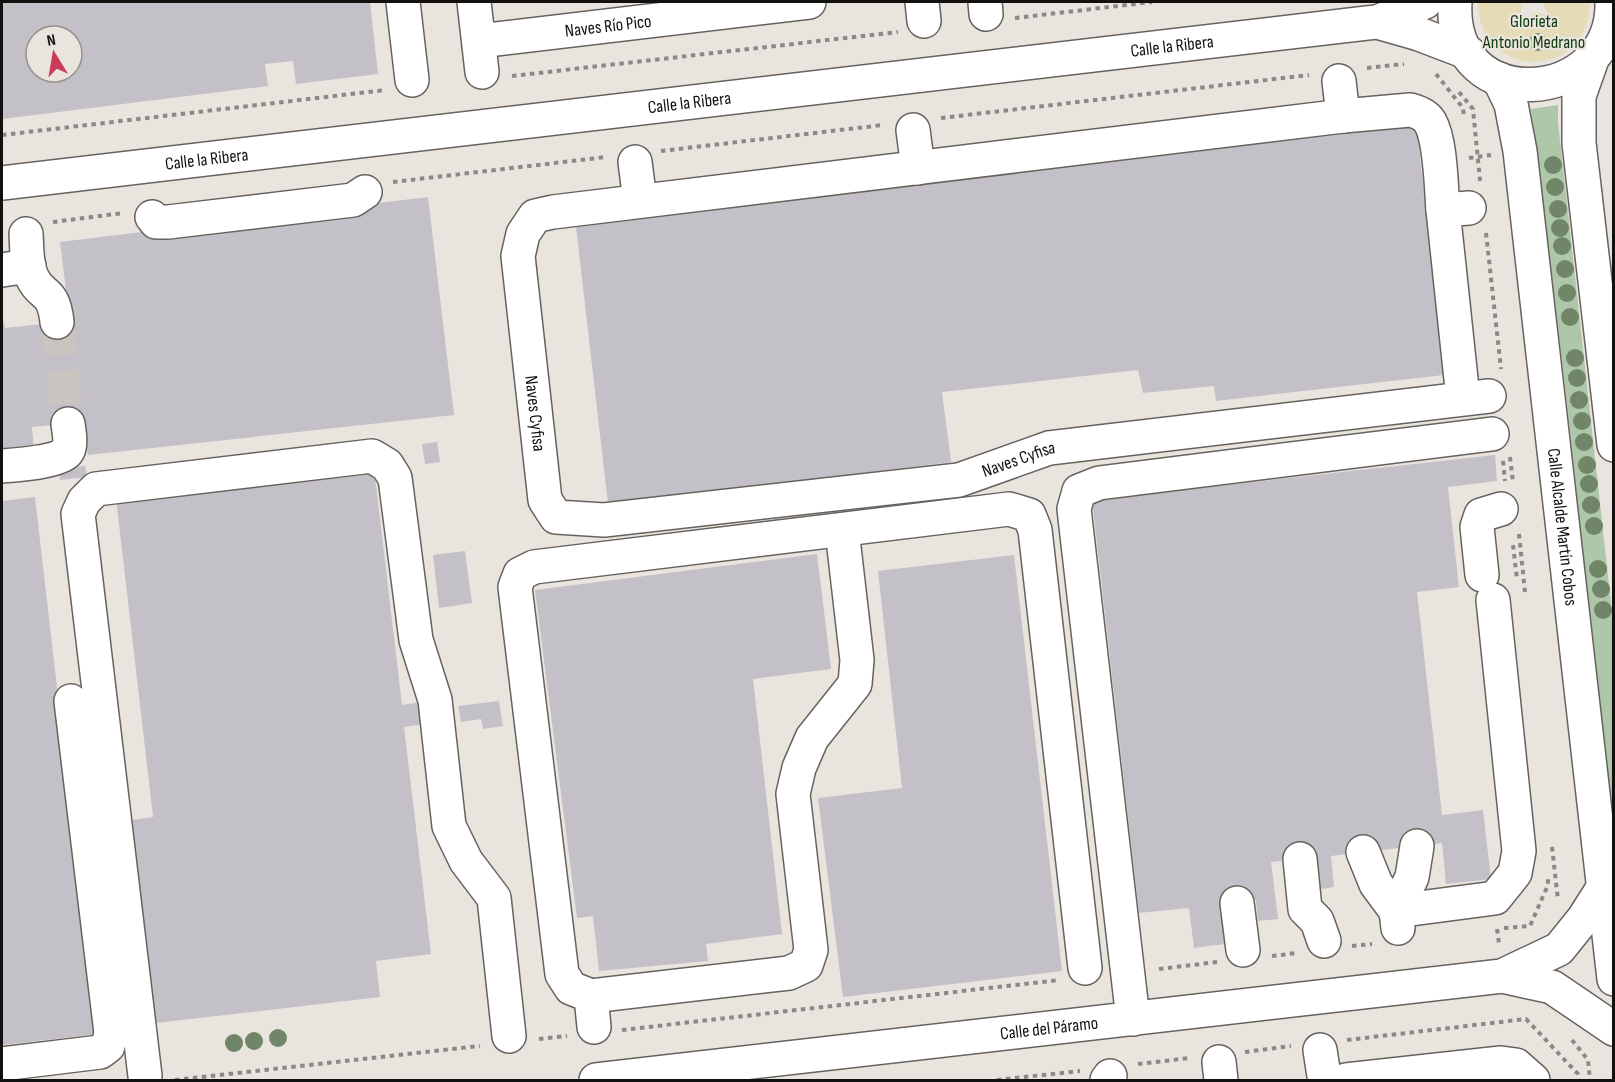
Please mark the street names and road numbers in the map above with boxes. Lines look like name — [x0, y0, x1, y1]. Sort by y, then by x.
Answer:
street label: Naves Río Pico — [564, 10, 653, 41]
street label: Calle la Ribera — [1129, 31, 1215, 61]
street label: Calle la Ribera — [647, 87, 732, 118]
street label: Calle la Ribera — [164, 144, 249, 174]
street label: Naves Cyfisa — [521, 374, 550, 453]
street label: Naves Cyfisa — [979, 437, 1056, 482]
street label: Calle Alcalde Martín Cobos — [1543, 447, 1582, 607]
street label: Calle del Páramo — [999, 1012, 1099, 1044]

